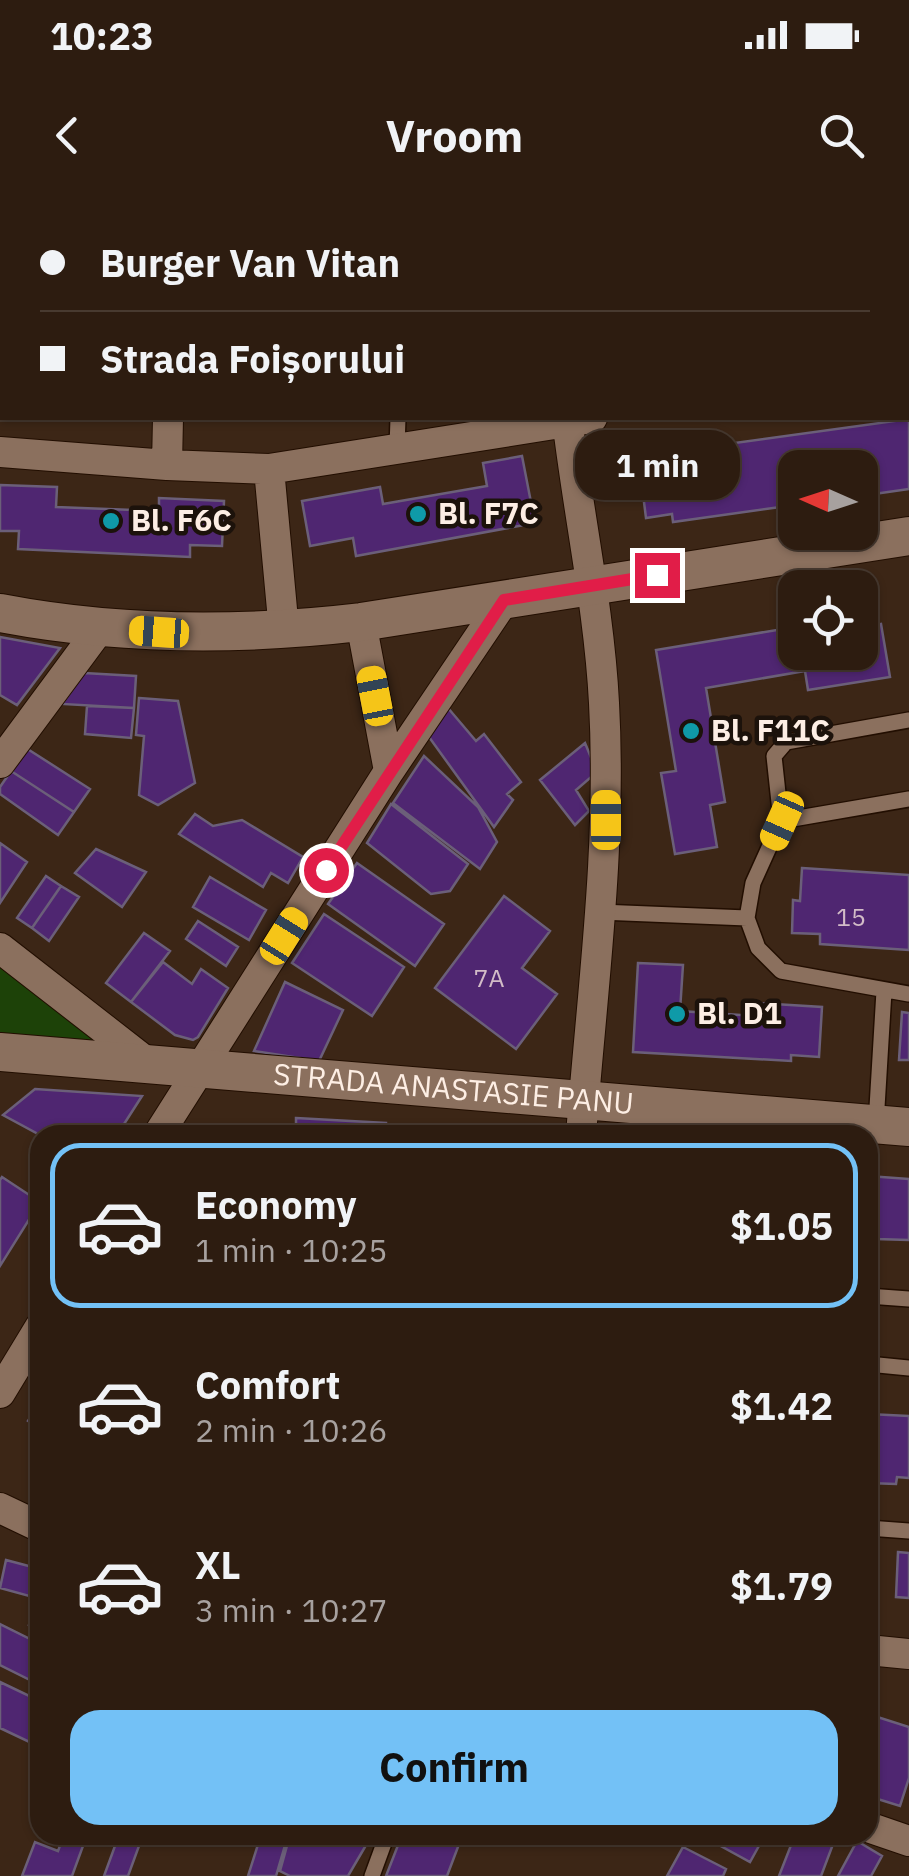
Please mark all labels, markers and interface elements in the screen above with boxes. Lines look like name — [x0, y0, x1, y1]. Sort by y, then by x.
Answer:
text: 10:23 — [50, 11, 154, 60]
text: Vroom — [386, 106, 523, 164]
icon: back — [40, 108, 95, 163]
icon: search — [814, 108, 869, 163]
text: Burger Van Vitan — [100, 238, 400, 287]
text: Strada Foișorului — [100, 334, 405, 383]
callout: 1 min — [574, 430, 740, 500]
text: 1 min — [616, 444, 699, 486]
north arrow — [778, 450, 878, 550]
map controls — [778, 450, 878, 670]
place label: Bl. F7C — [438, 493, 539, 532]
place label: Bl. F6C — [131, 500, 232, 539]
marker: Bl. F7C — [407, 503, 429, 525]
marker: Bl. F6C — [100, 510, 122, 532]
route end — [635, 553, 680, 598]
button: locate — [778, 570, 878, 670]
car — [128, 615, 190, 649]
car — [355, 664, 395, 728]
place label: Bl. F11C — [711, 710, 830, 749]
marker: Bl. F11C — [680, 720, 702, 742]
car — [756, 787, 808, 855]
car — [591, 790, 621, 850]
route start — [304, 848, 349, 893]
house number: 15 — [836, 900, 866, 933]
car — [255, 903, 313, 969]
house number: 7A — [473, 961, 505, 994]
place label: Bl. D1 — [697, 993, 782, 1032]
marker: Bl. D1 — [666, 1003, 688, 1025]
street label: STRADA ANASTASIE PANU — [272, 1054, 635, 1122]
text: Economy — [195, 1180, 357, 1229]
icon: car — [75, 1181, 165, 1271]
text: $1.05 — [730, 1201, 833, 1250]
text: 1 min · 10:25 — [195, 1229, 388, 1271]
text: Comfort — [195, 1360, 340, 1409]
icon: car — [75, 1361, 165, 1451]
text: $1.42 — [730, 1381, 833, 1430]
text: 2 min · 10:26 — [195, 1409, 388, 1451]
text: XL — [195, 1540, 241, 1589]
icon: car — [75, 1541, 165, 1631]
text: $1.79 — [730, 1561, 833, 1610]
text: 3 min · 10:27 — [195, 1589, 388, 1631]
button: Confirm — [70, 1710, 838, 1825]

